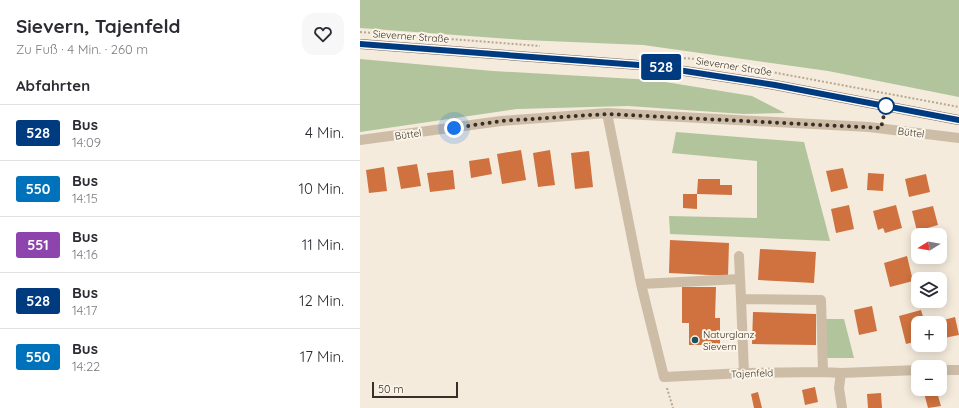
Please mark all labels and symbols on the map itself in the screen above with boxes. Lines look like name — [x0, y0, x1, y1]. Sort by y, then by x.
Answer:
street label: Sieverner Straße — [372, 27, 450, 46]
line badge: 528 — [638, 54, 684, 80]
street label: Sieverner Straße — [695, 54, 773, 79]
unlabelled marker — [877, 97, 895, 115]
your location — [444, 118, 464, 138]
street label: Büttel — [897, 124, 925, 141]
street label: Büttel — [394, 126, 422, 143]
north arrow — [911, 228, 947, 264]
place label: Naturglanz Sievern — [703, 328, 754, 353]
marker: Naturglanz Sievern — [690, 335, 700, 345]
street label: Tajenfeld — [731, 366, 773, 381]
scale bar — [372, 380, 458, 399]

